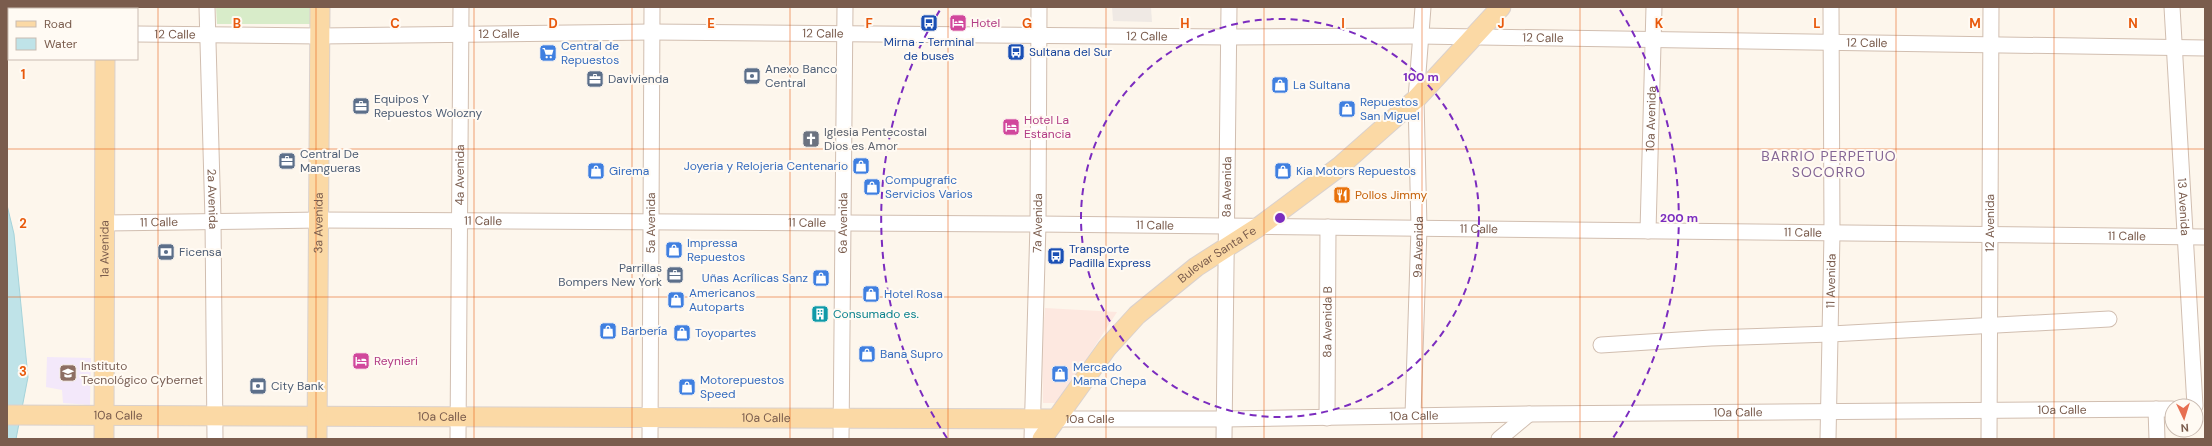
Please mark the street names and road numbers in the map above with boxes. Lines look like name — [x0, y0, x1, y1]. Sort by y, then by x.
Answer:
street label: 12 Calle — [802, 25, 844, 42]
street label: 12 Calle — [154, 26, 196, 43]
street label: 12 Calle — [478, 26, 520, 42]
street label: 12 Calle — [1126, 28, 1168, 44]
street label: 12 Calle — [1522, 30, 1564, 46]
street label: 12 Calle — [1846, 35, 1888, 51]
street label: 10a Avenida — [1642, 86, 1660, 152]
street label: 4a Avenida — [452, 144, 468, 206]
street label: 8a Avenida — [1219, 156, 1235, 218]
street label: 2a Avenida — [204, 168, 221, 229]
street label: 13 Avenida — [2174, 177, 2193, 236]
street label: 5a Avenida — [643, 192, 659, 254]
street label: 6a Avenida — [835, 192, 851, 254]
street label: 3a Avenida — [310, 193, 327, 254]
street label: 7a Avenida — [1029, 193, 1046, 253]
street label: 12 Avenida — [1982, 194, 1998, 252]
street label: 11 Calle — [464, 213, 502, 229]
street label: 11 Calle — [140, 214, 178, 231]
street label: 11 Calle — [788, 215, 826, 231]
street label: 9a Avenida — [1409, 216, 1427, 278]
street label: 11 Calle — [1136, 217, 1174, 234]
street label: 1a Avenida — [96, 220, 113, 278]
street label: 11 Calle — [1460, 221, 1498, 237]
street label: Bulevar Santa Fe — [1174, 222, 1260, 287]
street label: 11 Calle — [1784, 224, 1822, 241]
street label: 11 Calle — [2108, 228, 2146, 244]
street label: 11 Avenida — [1823, 253, 1840, 309]
street label: 8a Avenida B — [1319, 286, 1336, 358]
street label: 10a Calle — [2037, 402, 2087, 418]
street label: 10a Calle — [1713, 404, 1763, 421]
street label: 10a Calle — [93, 407, 143, 424]
street label: 10a Calle — [1389, 407, 1439, 424]
street label: 10a Calle — [417, 409, 467, 425]
street label: 10a Calle — [741, 410, 791, 426]
street label: 10a Calle — [1065, 411, 1115, 427]

